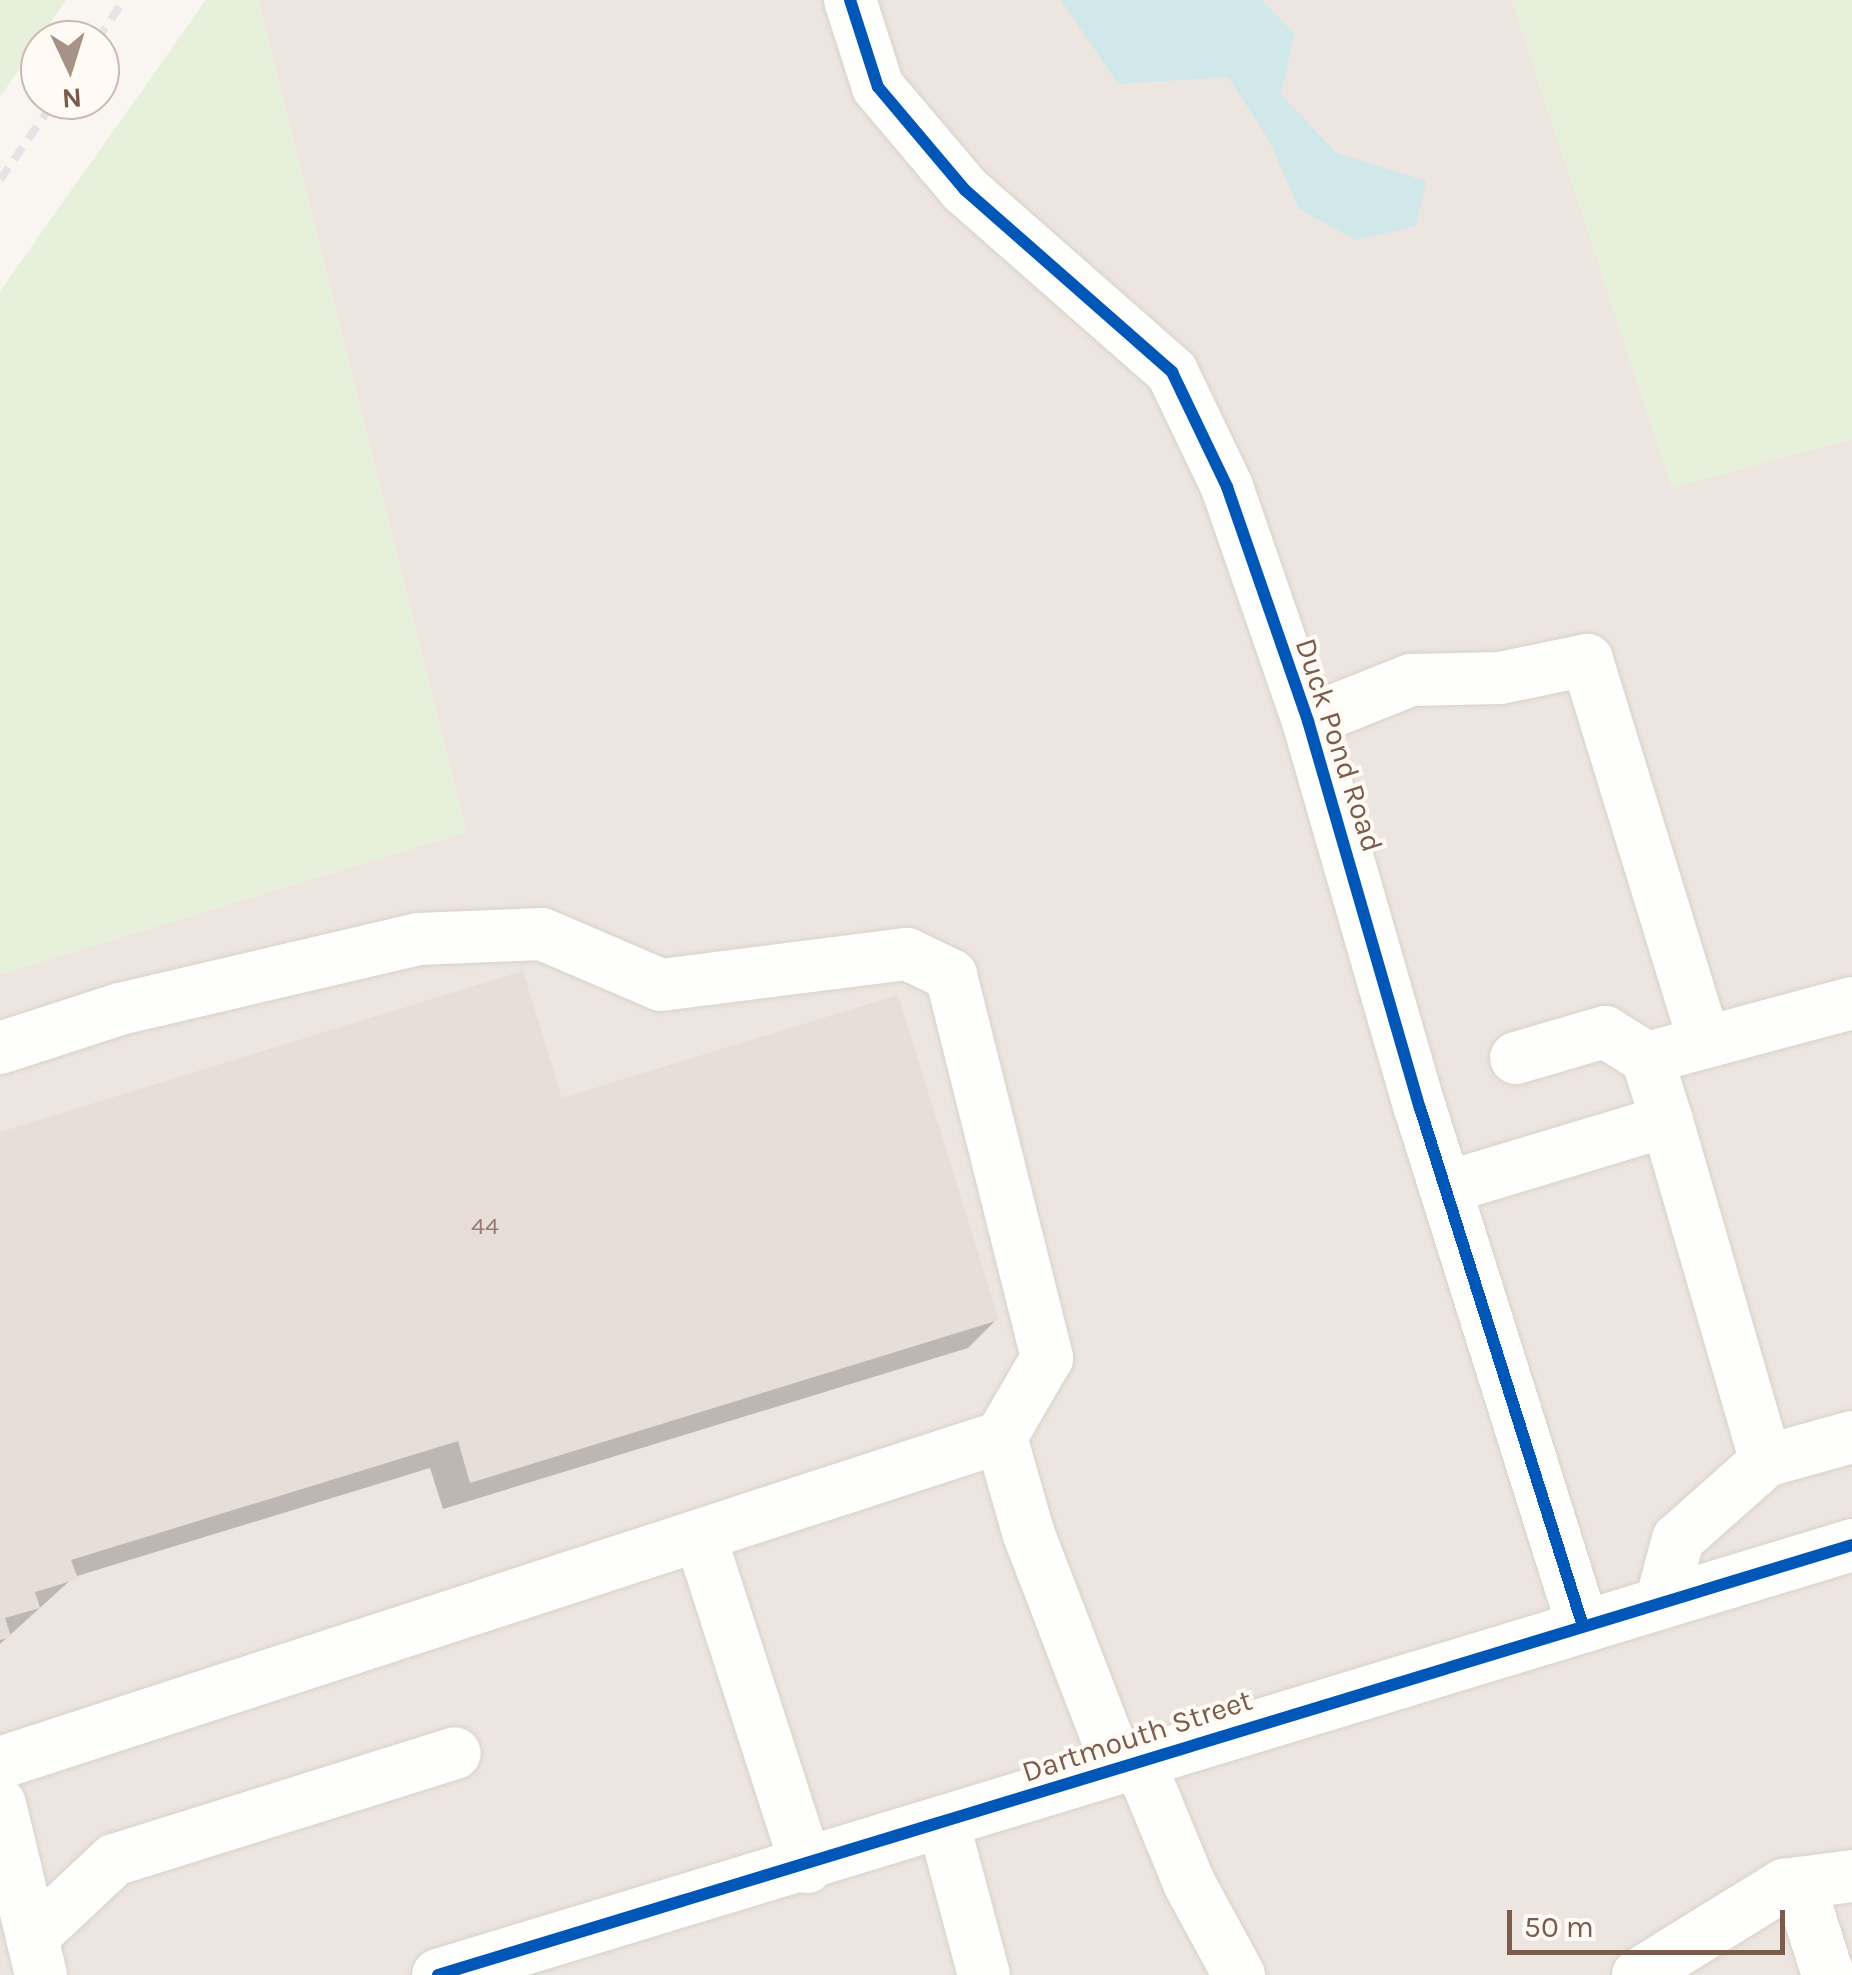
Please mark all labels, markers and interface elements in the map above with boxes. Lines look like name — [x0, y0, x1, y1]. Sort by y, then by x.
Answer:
north arrow — [20, 20, 120, 120]
text: N — [61, 81, 83, 116]
street label: Duck Pond Road — [1287, 634, 1391, 856]
house number: 44 — [471, 1211, 499, 1241]
street label: Dartmouth Street — [1017, 1682, 1257, 1790]
scale bar — [1512, 1890, 1790, 1952]
text: 50 m — [1524, 1909, 1594, 1945]

